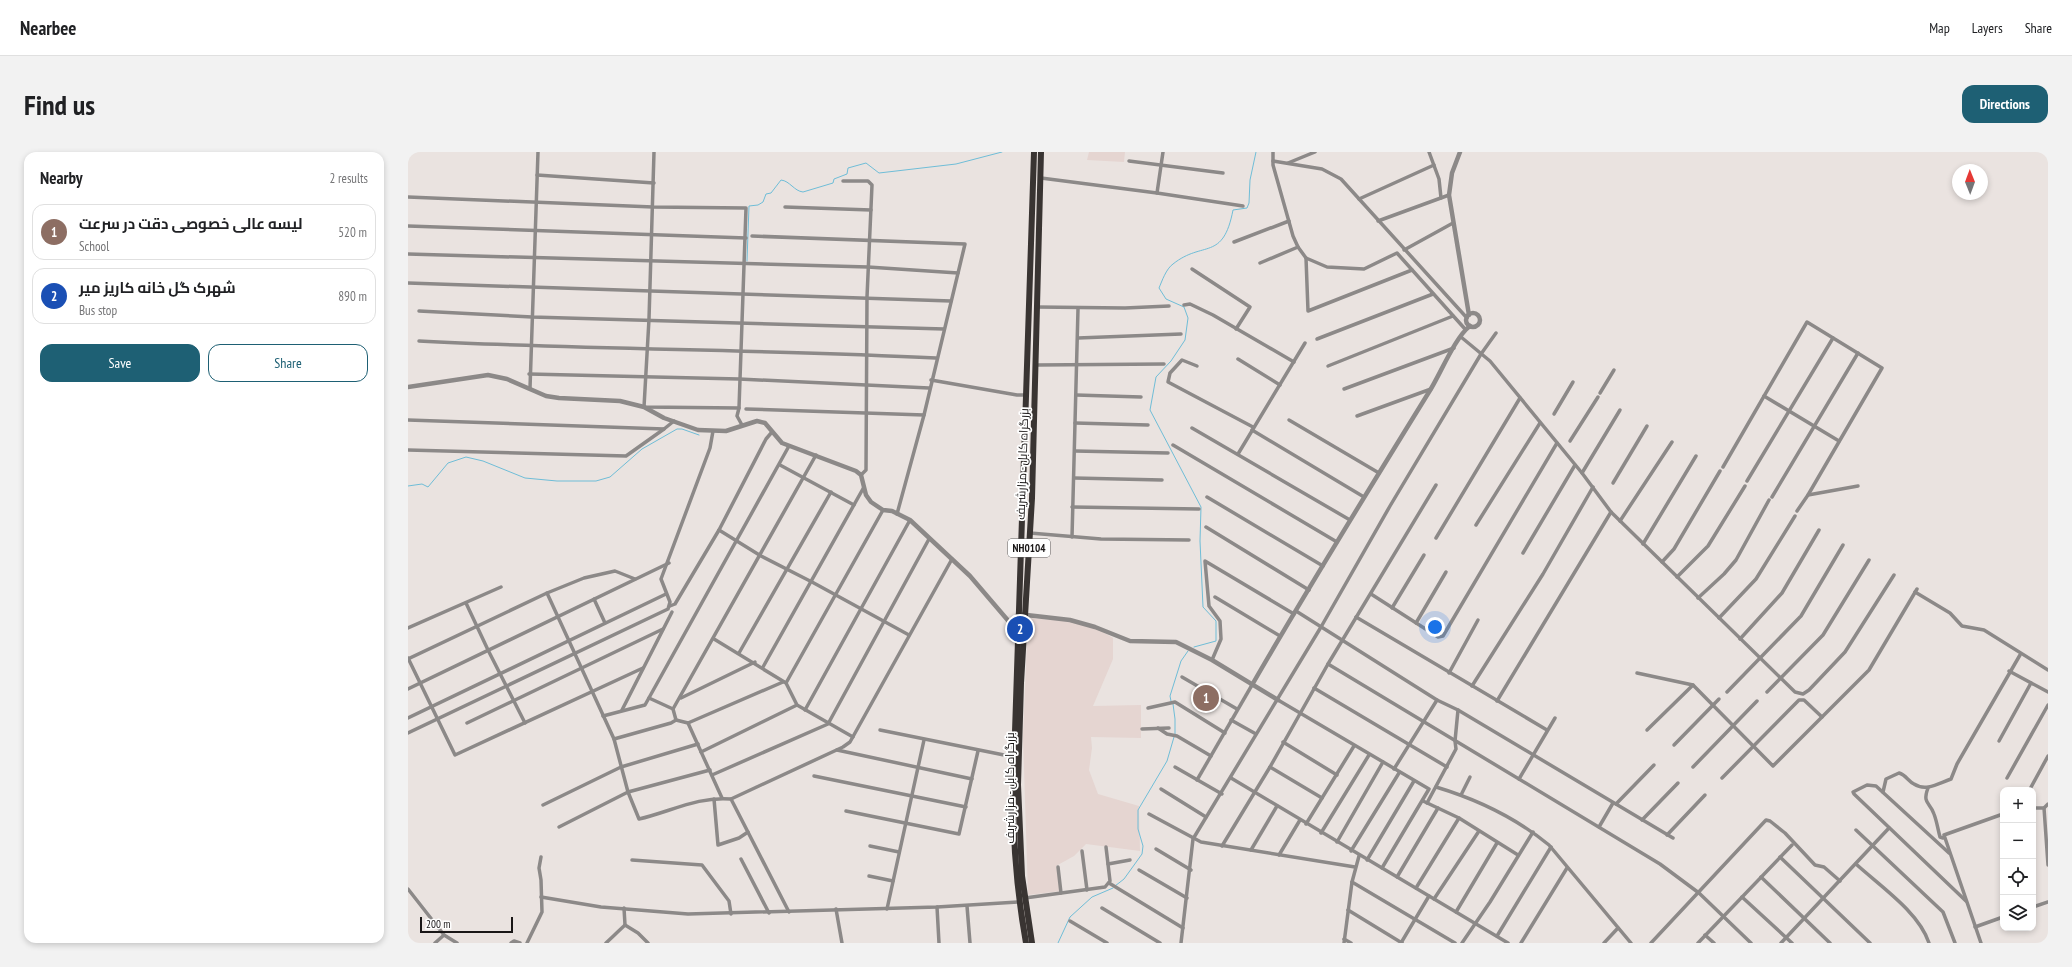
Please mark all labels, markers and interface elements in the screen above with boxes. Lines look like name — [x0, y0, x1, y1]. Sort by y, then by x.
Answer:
text: Nearbee — [20, 16, 77, 40]
text: Map — [1929, 19, 1950, 37]
text: Layers — [1972, 19, 2003, 37]
text: Share — [2025, 19, 2052, 37]
button: Directions — [1962, 85, 2048, 123]
text: Find us — [24, 86, 95, 123]
north arrow — [1952, 164, 1988, 200]
text: Nearby — [40, 167, 83, 189]
text: 2 results — [329, 170, 368, 187]
text: لیسه عالی خصوصی دقت در سرعت — [79, 214, 302, 233]
text: 1 — [51, 224, 57, 241]
text: 520 m — [338, 224, 367, 241]
text: School — [79, 238, 109, 255]
text: شهرک گل خانه کاریز میر — [79, 278, 236, 297]
text: 2 — [51, 288, 57, 305]
text: 890 m — [338, 288, 367, 305]
text: Bus stop — [79, 302, 117, 319]
button: Save — [40, 344, 200, 382]
button: Share — [208, 344, 368, 382]
street label: بزرگراه کابل - مزارشریف — [1013, 408, 1031, 520]
road number: NH0104 — [1008, 539, 1050, 557]
pin: 2 — [1007, 614, 1033, 644]
your location — [1425, 617, 1445, 637]
pin: 1 — [1193, 683, 1219, 713]
street label: بزرگراه کابل - مزارشریف — [1002, 732, 1017, 844]
map controls — [2000, 787, 2036, 931]
button: + — [2000, 787, 2036, 823]
button: − — [2000, 823, 2036, 859]
button: locate — [2000, 859, 2036, 895]
button: layers — [2000, 895, 2036, 931]
scale bar — [420, 915, 513, 934]
text: 200 m — [426, 917, 450, 931]

